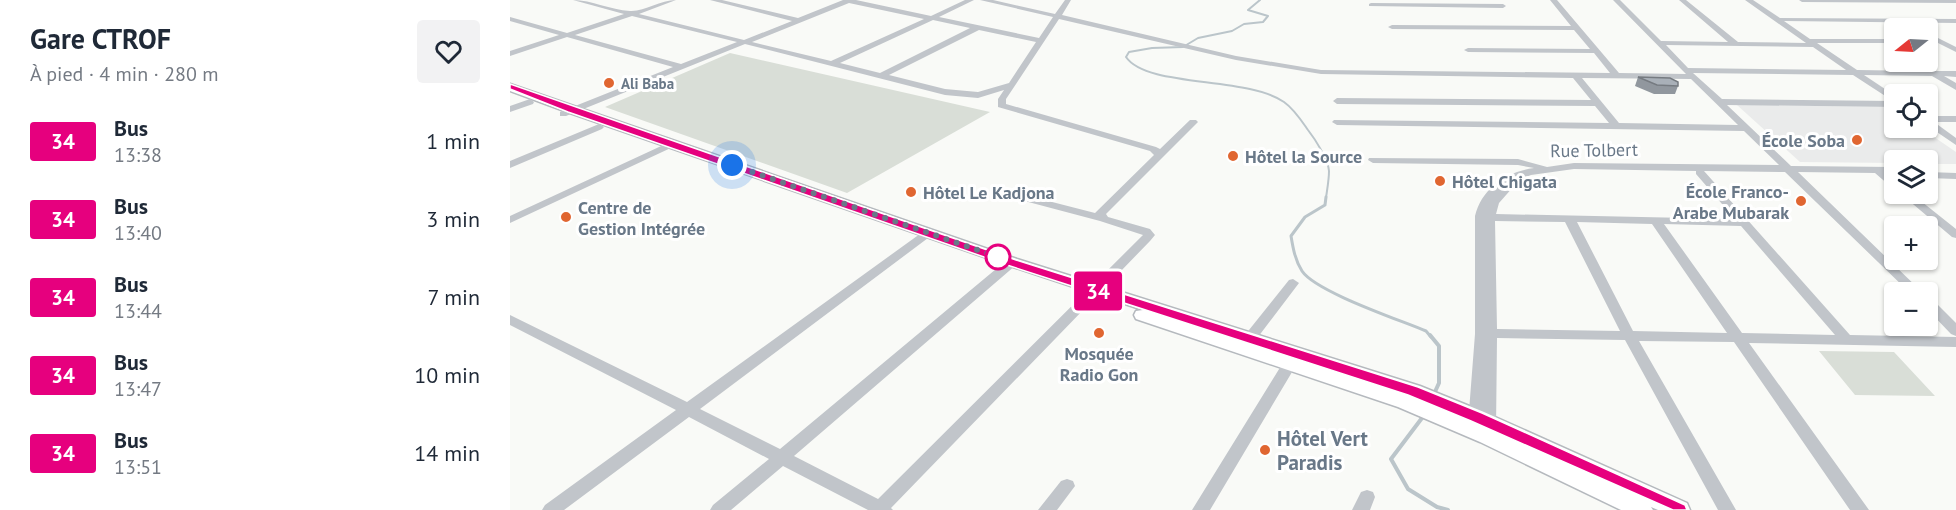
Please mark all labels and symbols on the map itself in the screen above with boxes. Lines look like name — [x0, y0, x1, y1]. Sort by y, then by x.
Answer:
north arrow — [1884, 18, 1938, 72]
place label: Ali Baba — [621, 74, 674, 93]
marker: Ali Baba — [602, 76, 616, 90]
place label: École Soba — [1762, 129, 1845, 152]
marker: École Soba — [1850, 133, 1864, 147]
street label: Rue Tolbert — [1550, 138, 1638, 162]
place label: Hôtel la Source — [1245, 145, 1362, 168]
marker: Hôtel la Source — [1226, 149, 1240, 163]
your location — [717, 150, 747, 180]
place label: Hôtel Chigata — [1452, 170, 1557, 193]
marker: Hôtel Chigata — [1433, 174, 1447, 188]
place label: École Franco- Arabe Mubarak — [1673, 180, 1789, 224]
place label: Hôtel Le Kadjona — [923, 181, 1055, 204]
marker: Hôtel Le Kadjona — [904, 185, 918, 199]
marker: École Franco- Arabe Mubarak — [1794, 194, 1808, 208]
place label: Centre de Gestion Intégrée — [578, 196, 705, 240]
marker: Centre de Gestion Intégrée — [559, 210, 573, 224]
unlabelled marker — [985, 244, 1011, 270]
line badge: 34 — [1071, 272, 1125, 310]
marker: Mosquée Radio Gon — [1092, 326, 1106, 340]
place label: Mosquée Radio Gon — [1060, 342, 1138, 386]
place label: Hôtel Vert Paradis — [1277, 425, 1368, 476]
marker: Hôtel Vert Paradis — [1258, 443, 1272, 457]

